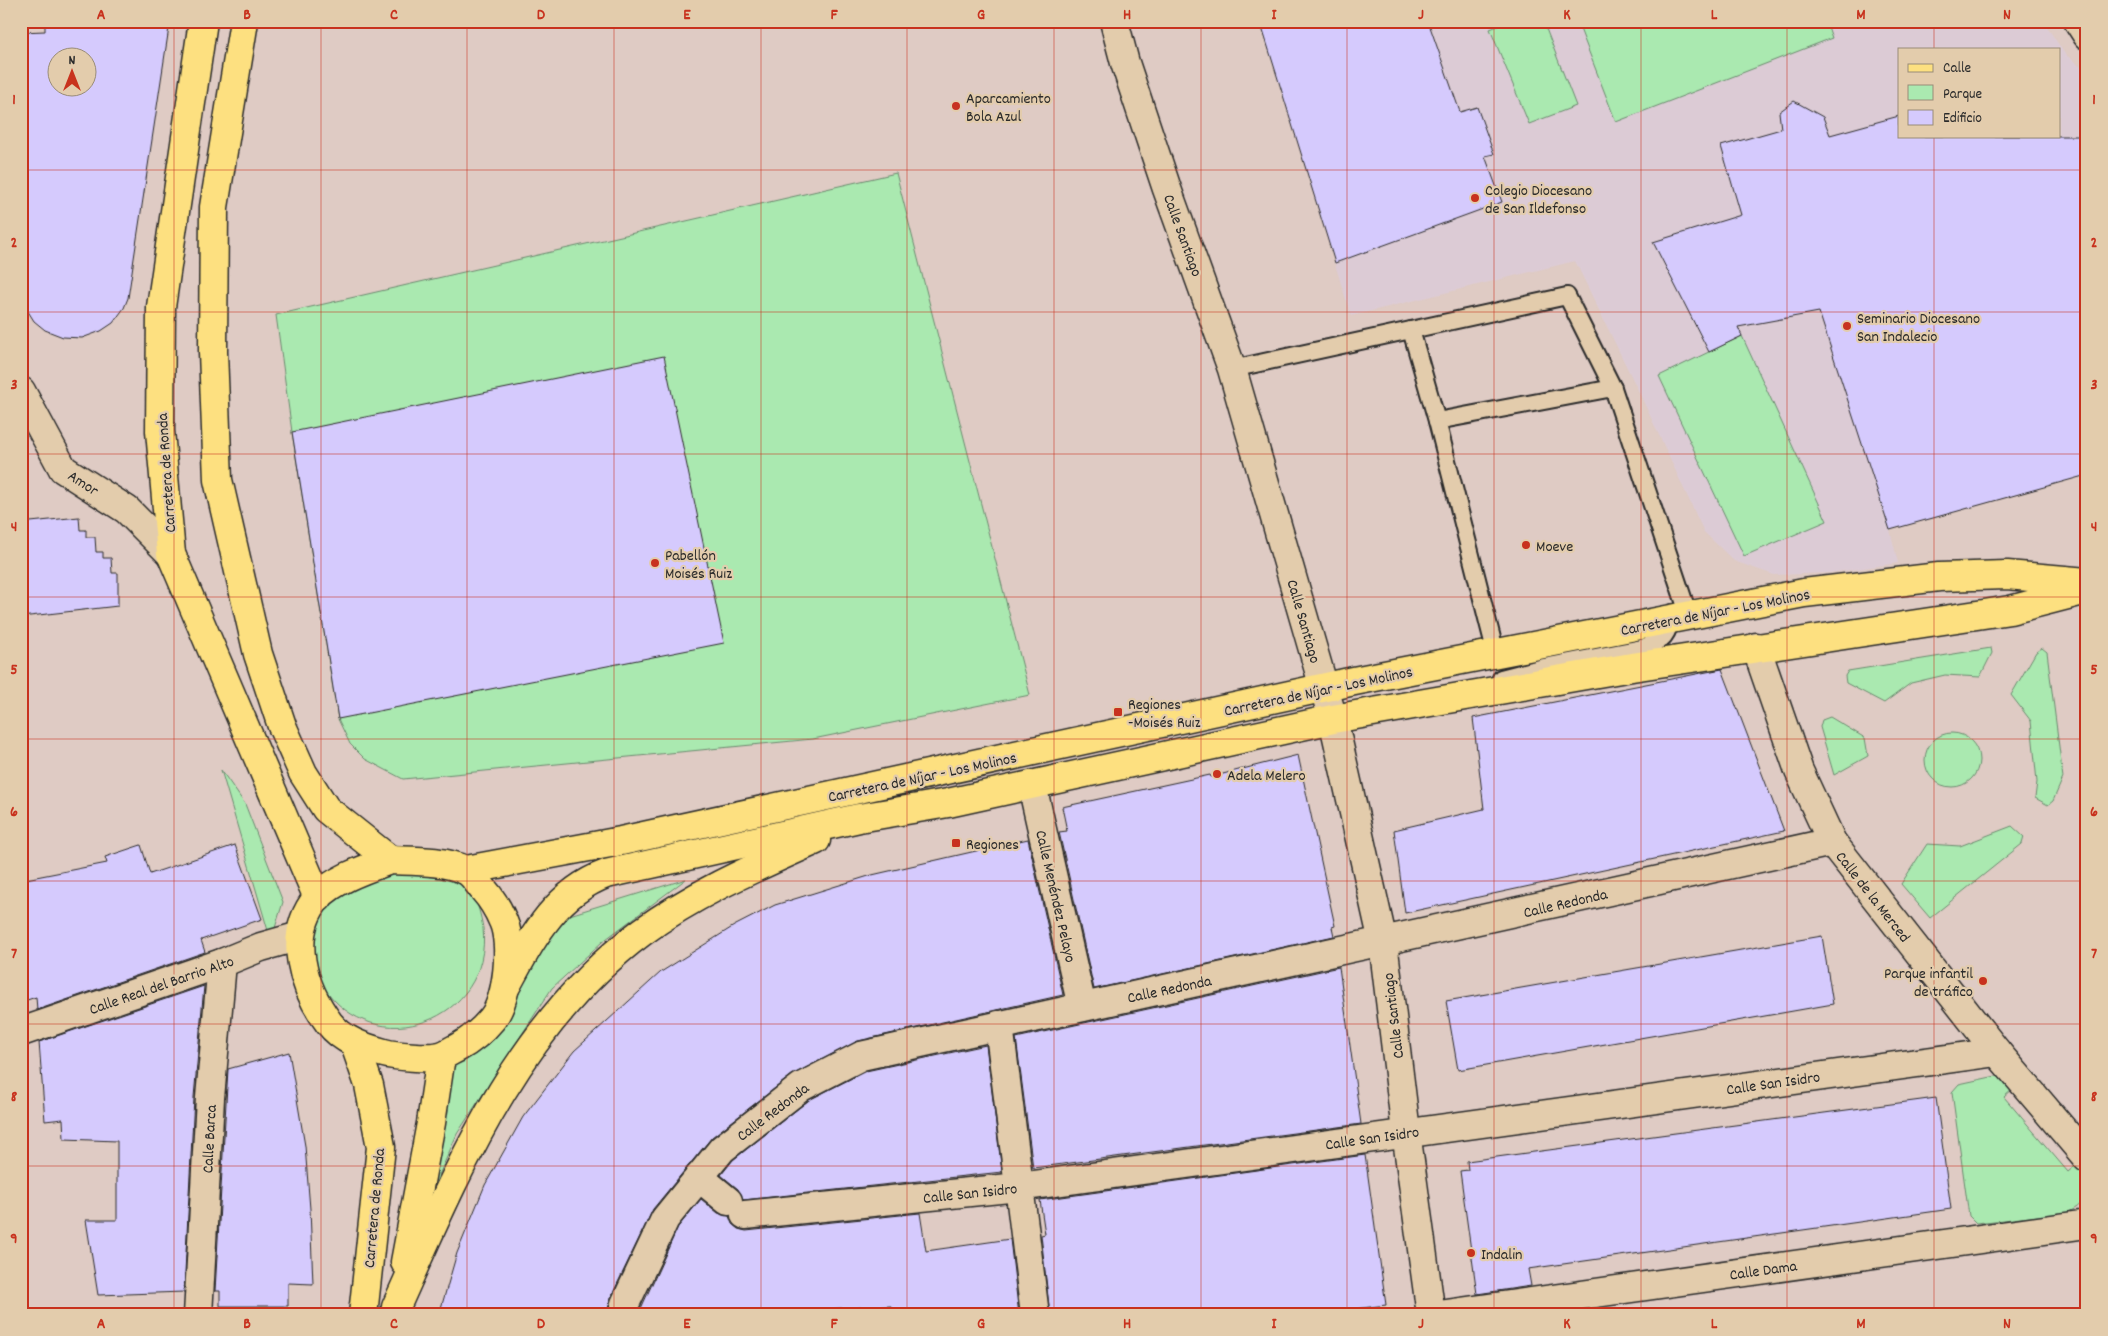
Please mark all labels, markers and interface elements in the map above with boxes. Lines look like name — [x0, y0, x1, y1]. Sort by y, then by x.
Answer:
text: A — [97, 4, 106, 27]
text: B — [243, 4, 251, 27]
text: C — [390, 4, 398, 27]
text: D — [537, 4, 546, 27]
text: E — [683, 4, 691, 27]
text: F — [830, 4, 838, 27]
text: G — [977, 4, 985, 27]
text: H — [1123, 4, 1131, 27]
text: I — [1272, 4, 1278, 27]
text: J — [1418, 4, 1424, 27]
text: K — [1563, 4, 1571, 27]
text: L — [1711, 4, 1718, 27]
text: M — [1856, 4, 1866, 27]
text: N — [2003, 4, 2011, 27]
north arrow — [48, 48, 98, 98]
legend — [1898, 48, 2060, 138]
text: N — [69, 51, 76, 71]
text: Calle — [1943, 58, 1972, 80]
text: Parque — [1943, 84, 1983, 106]
place label: Aparcamiento Bola Azul — [966, 88, 1051, 129]
text: 1 — [12, 89, 16, 112]
text: 1 — [2092, 89, 2096, 112]
marker: Aparcamiento Bola Azul — [950, 100, 962, 112]
text: Edificio — [1943, 108, 1982, 130]
place label: Colegio Diocesano de San Ildefonso — [1485, 180, 1592, 221]
street label: Calle Santiago — [1156, 191, 1207, 280]
marker: Colegio Diocesano de San Ildefonso — [1469, 192, 1481, 204]
text: 2 — [11, 232, 18, 255]
text: 2 — [2091, 232, 2098, 255]
place label: Seminario Diocesano San Indalecio — [1857, 308, 1980, 349]
marker: Seminario Diocesano San Indalecio — [1841, 320, 1853, 332]
text: 3 — [10, 374, 18, 397]
text: 3 — [2090, 374, 2098, 397]
street label: Carretera de Ronda — [152, 412, 183, 533]
street label: Amor — [63, 466, 103, 503]
text: 4 — [11, 516, 17, 539]
text: 4 — [2091, 516, 2097, 539]
place label: Moeve — [1536, 536, 1573, 559]
marker: Moeve — [1520, 539, 1532, 551]
place label: Pabellón Moisés Ruiz — [665, 545, 732, 586]
marker: Pabellón Moisés Ruiz — [649, 557, 661, 569]
street label: Calle Santiago — [1280, 577, 1326, 666]
street label: Carretera de Níjar - Los Molinos — [1619, 584, 1812, 643]
text: 5 — [10, 659, 18, 682]
text: 5 — [2090, 659, 2098, 682]
street label: Carretera de Níjar - Los Molinos — [1222, 661, 1415, 724]
place label: Regiones -Moisés Ruiz — [1128, 694, 1201, 735]
marker: Regiones -Moisés Ruiz — [1112, 706, 1124, 718]
street label: Carretera de Níjar - Los Molinos — [826, 747, 1019, 810]
place label: Adela Melero — [1227, 765, 1306, 788]
marker: Adela Melero — [1211, 768, 1223, 780]
text: 6 — [10, 801, 18, 824]
text: 6 — [2090, 801, 2098, 824]
street label: Calle Menéndez Pelayo — [1028, 828, 1081, 965]
place label: Regiones — [966, 834, 1019, 857]
marker: Regiones — [950, 837, 962, 849]
street label: Calle de la Merced — [1829, 847, 1915, 948]
street label: Calle Redonda — [1521, 883, 1610, 925]
text: 7 — [11, 943, 17, 966]
text: 7 — [2091, 943, 2097, 966]
street label: Calle Real del Barrio Alto — [86, 951, 237, 1022]
place label: Parque infantil de tráfico — [1884, 963, 1973, 1004]
street label: Calle Redonda — [1125, 970, 1214, 1011]
street label: Calle Santiago — [1378, 972, 1411, 1060]
marker: Parque infantil de tráfico — [1977, 975, 1989, 987]
street label: Calle San Isidro — [1725, 1067, 1822, 1102]
street label: Calle Redonda — [732, 1078, 815, 1148]
text: 8 — [11, 1086, 18, 1109]
text: 8 — [2091, 1086, 2098, 1109]
street label: Calle Barca — [197, 1104, 224, 1174]
street label: Calle San Isidro — [1324, 1122, 1421, 1157]
street label: Carretera de Ronda — [359, 1147, 392, 1269]
street label: Calle San Isidro — [922, 1178, 1018, 1211]
text: 9 — [10, 1228, 18, 1251]
text: 9 — [2090, 1228, 2098, 1251]
place label: Indalin — [1481, 1244, 1523, 1267]
marker: Indalin — [1465, 1247, 1477, 1259]
street label: Calle Dama — [1728, 1255, 1799, 1288]
text: A — [97, 1313, 106, 1336]
text: B — [243, 1313, 251, 1336]
text: C — [390, 1313, 398, 1336]
text: D — [537, 1313, 546, 1336]
text: E — [683, 1313, 691, 1336]
text: F — [830, 1313, 838, 1336]
text: G — [977, 1313, 985, 1336]
text: H — [1123, 1313, 1131, 1336]
text: I — [1272, 1313, 1278, 1336]
text: J — [1418, 1313, 1424, 1336]
text: K — [1563, 1313, 1571, 1336]
text: L — [1711, 1313, 1718, 1336]
text: M — [1856, 1313, 1866, 1336]
text: N — [2003, 1313, 2011, 1336]

